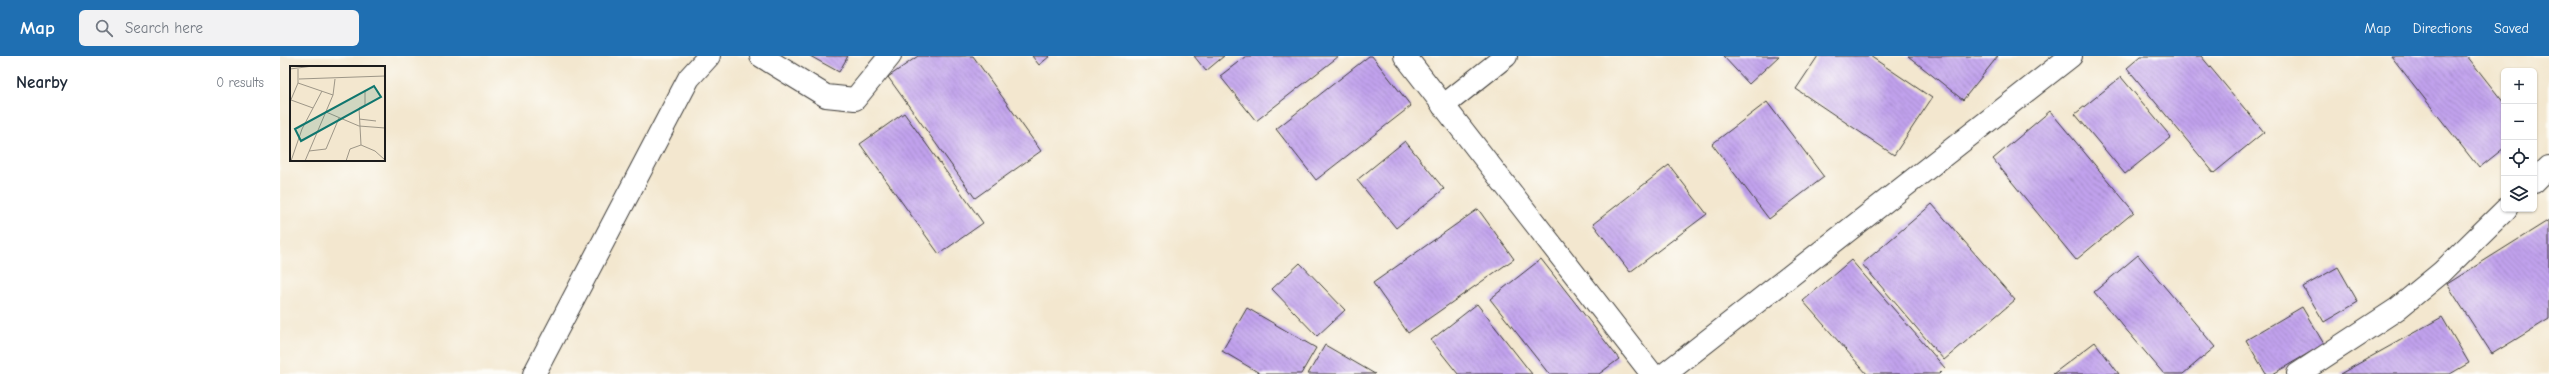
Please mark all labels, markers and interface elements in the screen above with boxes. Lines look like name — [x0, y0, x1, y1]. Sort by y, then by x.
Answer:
search box — [79, 10, 359, 46]
text: Map — [20, 17, 55, 39]
icon: search — [93, 17, 115, 39]
text: Search here — [125, 19, 203, 37]
text: Map — [2364, 20, 2391, 37]
text: Directions — [2413, 20, 2472, 37]
text: Saved — [2494, 20, 2529, 37]
inset map — [290, 66, 385, 161]
map controls — [2501, 68, 2537, 212]
button: + — [2501, 68, 2537, 104]
text: Nearby — [16, 73, 67, 92]
text: 0 results — [216, 75, 264, 90]
button: − — [2501, 104, 2537, 140]
button: locate — [2501, 140, 2537, 176]
button: layers — [2501, 176, 2537, 212]

